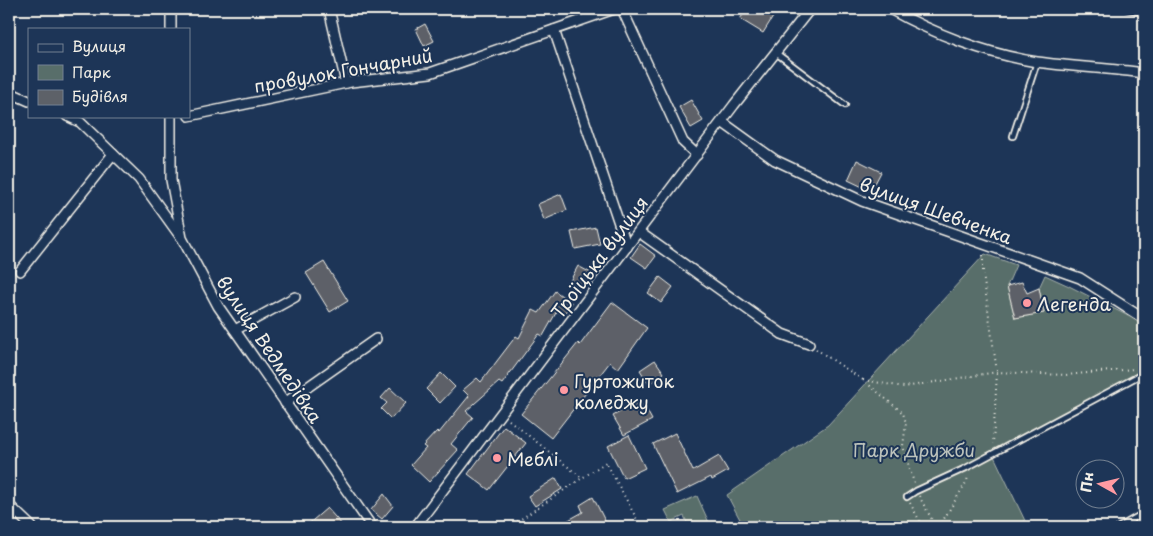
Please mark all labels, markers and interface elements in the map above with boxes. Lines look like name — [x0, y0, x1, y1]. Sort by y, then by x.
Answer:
legend — [28, 28, 190, 118]
text: Вулиця — [72, 34, 126, 57]
street label: провулок Гончарний — [252, 41, 434, 99]
text: Парк — [72, 60, 111, 83]
text: Будівля — [72, 84, 128, 107]
street label: вулиця Шевченка — [856, 170, 1017, 250]
street label: Троїцька вулиця — [544, 190, 654, 324]
street label: вулиця Ведмедівка — [211, 270, 330, 429]
place label: Легенда — [1037, 290, 1112, 317]
marker: Легенда — [1021, 297, 1033, 309]
place label: Гуртожиток коледжу — [574, 367, 674, 415]
marker: Гуртожиток коледжу — [558, 384, 570, 396]
park label: Парк Дружби — [853, 436, 975, 463]
place label: Меблі — [507, 445, 558, 472]
marker: Меблі — [491, 452, 503, 464]
north arrow — [1076, 458, 1126, 508]
text: Пн — [1075, 471, 1098, 494]

